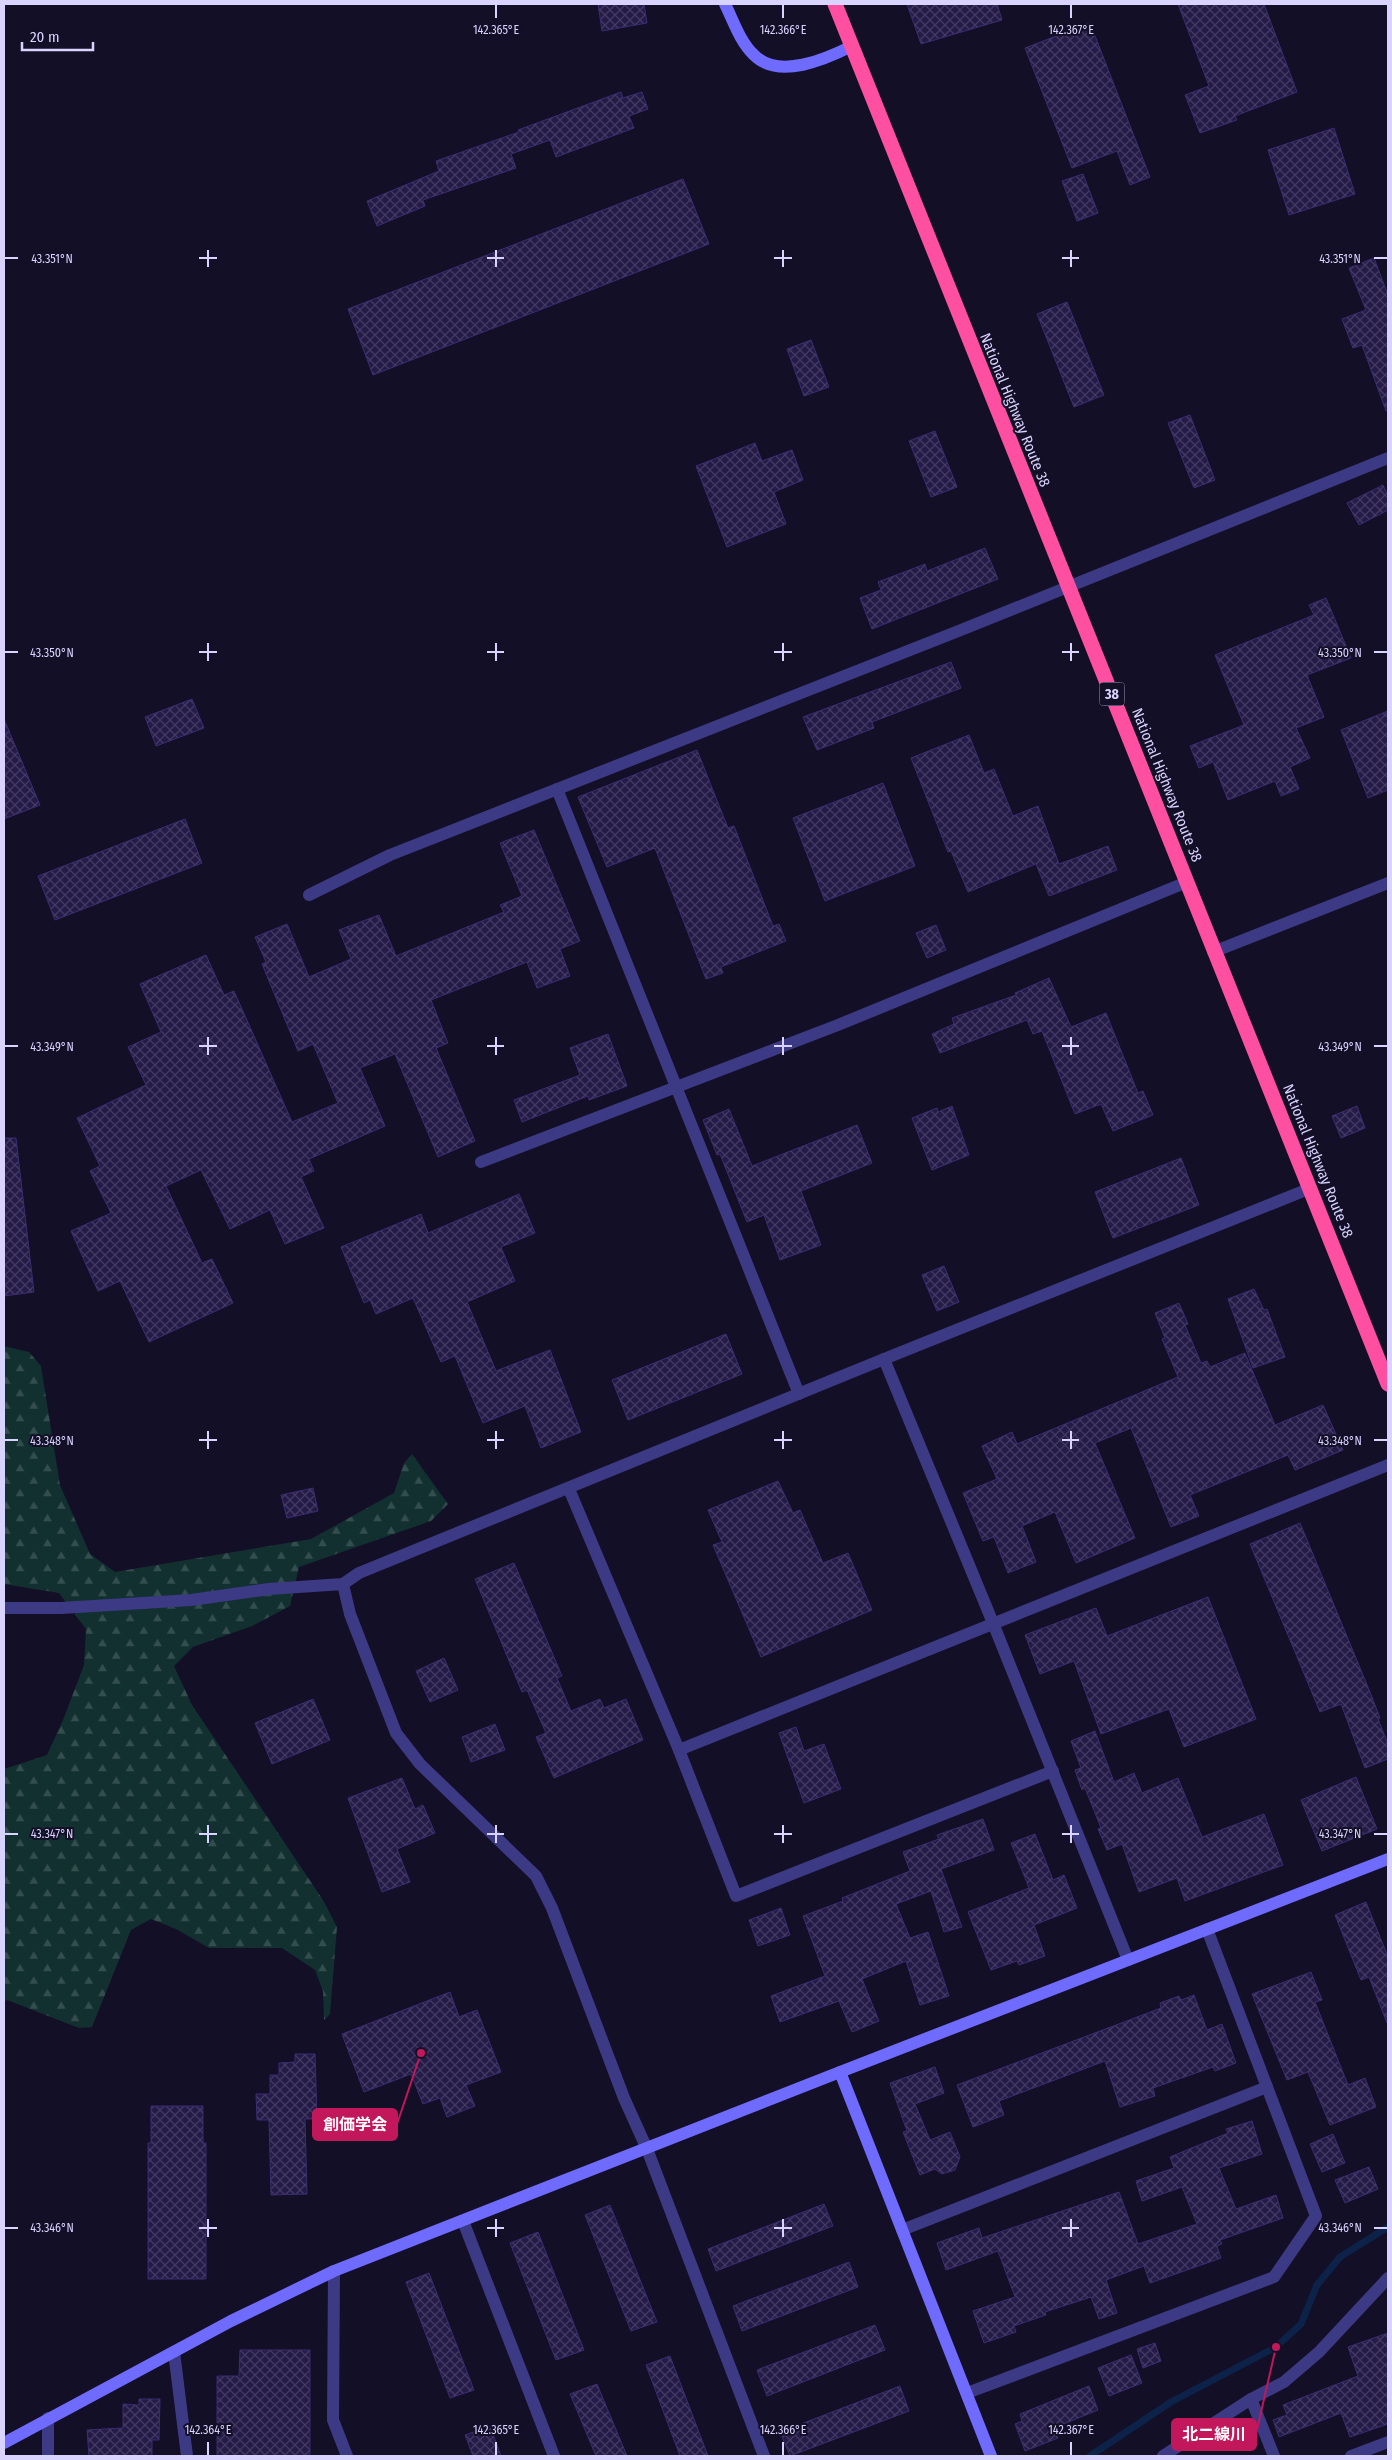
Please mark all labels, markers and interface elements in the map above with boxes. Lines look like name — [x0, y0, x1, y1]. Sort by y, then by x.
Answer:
scale bar — [22, 20, 94, 52]
text: 142.365°E — [473, 23, 519, 37]
text: 142.366°E — [760, 23, 807, 37]
text: 142.367°E — [1048, 23, 1094, 37]
text: 20 m — [30, 28, 60, 46]
text: 43.351°N — [31, 252, 73, 266]
text: 43.351°N — [1319, 252, 1361, 266]
street label: National Highway Route 38 — [976, 331, 1054, 489]
text: 43.350°N — [30, 646, 74, 660]
text: 43.350°N — [1318, 646, 1362, 660]
road number: 38 — [1100, 682, 1124, 706]
street label: National Highway Route 38 — [1128, 706, 1206, 864]
text: 43.349°N — [30, 1040, 74, 1054]
text: 43.349°N — [1318, 1040, 1362, 1054]
street label: National Highway Route 38 — [1279, 1082, 1357, 1240]
text: 43.348°N — [30, 1434, 74, 1448]
text: 43.348°N — [1318, 1434, 1362, 1448]
text: 43.347°N — [31, 1827, 73, 1841]
text: 43.347°N — [1319, 1827, 1361, 1841]
callout: 創価学会 — [313, 2109, 397, 2140]
text: 創価学会 — [323, 2115, 387, 2134]
text: 43.346°N — [30, 2221, 74, 2235]
text: 43.346°N — [1318, 2221, 1362, 2235]
callout: 北二線川 — [1172, 2419, 1256, 2450]
text: 142.364°E — [185, 2423, 232, 2437]
text: 142.365°E — [473, 2423, 519, 2437]
text: 142.366°E — [760, 2423, 807, 2437]
text: 142.367°E — [1048, 2423, 1094, 2437]
text: 北二線川 — [1182, 2425, 1246, 2444]

